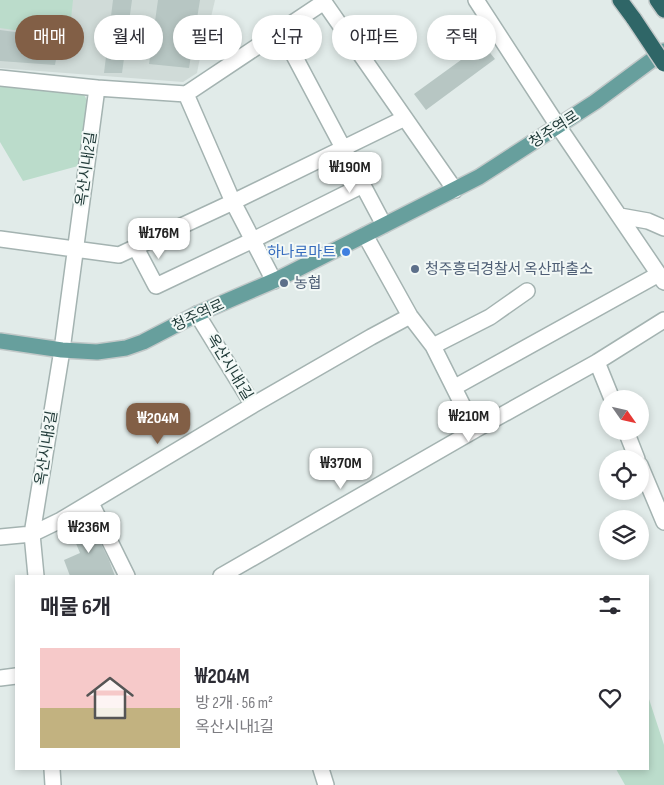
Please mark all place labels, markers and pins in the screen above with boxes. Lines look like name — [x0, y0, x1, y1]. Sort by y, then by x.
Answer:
pin: ₩190M — [315, 152, 385, 194]
pin: ₩176M — [124, 218, 194, 260]
place label: 하나로마트 — [267, 243, 336, 262]
marker: 하나로마트 — [340, 246, 352, 258]
place label: 청주흥덕경찰서 옥산파출소 — [425, 260, 593, 279]
marker: 청주흥덕경찰서 옥산파출소 — [409, 263, 421, 275]
place label: 농협 — [294, 274, 322, 293]
marker: 농협 — [278, 277, 290, 289]
pin: ₩210M — [434, 400, 504, 443]
pin: ₩204M — [123, 402, 193, 445]
pin: ₩370M — [306, 448, 376, 490]
pin: ₩236M — [54, 512, 124, 554]

